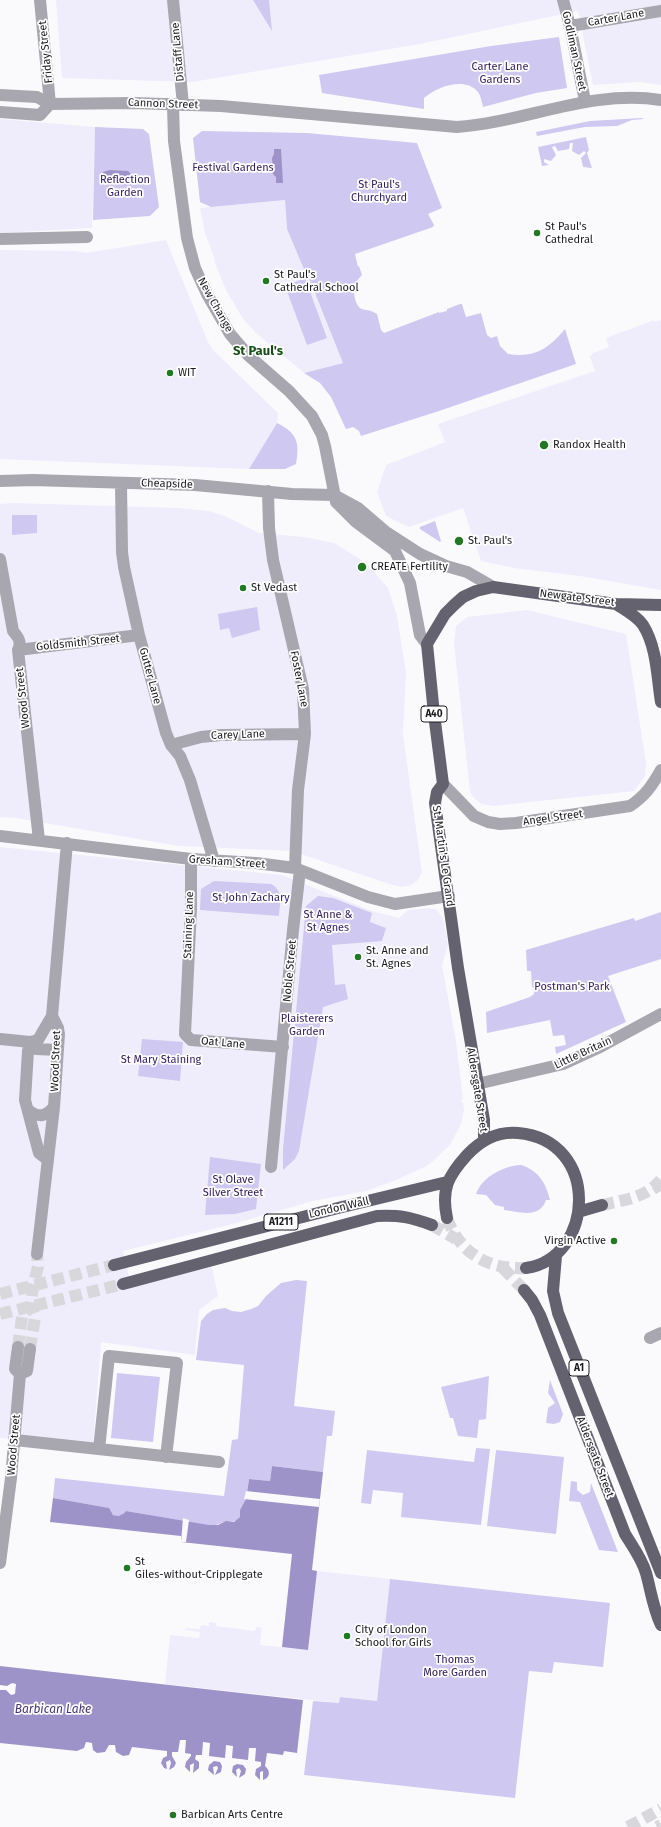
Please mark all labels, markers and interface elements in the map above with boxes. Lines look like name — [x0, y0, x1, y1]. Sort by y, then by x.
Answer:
street label: Carter Lane — [587, 7, 645, 29]
street label: Godliman Street — [559, 10, 589, 92]
street label: Friday Street — [36, 20, 56, 84]
street label: Distaff Lane — [169, 22, 187, 82]
park label: Carter Lane Gardens — [471, 60, 529, 86]
street label: Cannon Street — [128, 96, 198, 112]
park label: Festival Gardens — [192, 161, 274, 175]
park label: Reflection Garden — [100, 173, 150, 199]
park label: St Paul's Churchyard — [351, 178, 407, 204]
place label: St Paul's Cathedral — [545, 220, 593, 246]
marker: St Paul's Cathedral — [532, 228, 542, 238]
place label: St Paul's Cathedral School — [274, 268, 359, 294]
street label: New Change — [194, 275, 236, 335]
marker: St Paul's Cathedral School — [261, 276, 271, 286]
district label: St Paul's — [233, 343, 283, 359]
place label: WIT — [178, 366, 196, 380]
marker: WIT — [165, 368, 175, 378]
place label: Randox Health — [553, 438, 626, 452]
marker: Randox Health — [538, 439, 550, 451]
street label: Cheapside — [141, 477, 193, 491]
place label: St. Paul's — [468, 534, 512, 548]
marker: St. Paul's — [453, 535, 465, 547]
place label: CREATE Fertility — [371, 560, 448, 574]
marker: CREATE Fertility — [356, 561, 368, 573]
place label: St Vedast — [251, 581, 297, 595]
marker: St Vedast — [238, 583, 248, 593]
street label: Newgate Street — [539, 587, 615, 609]
street label: Goldsmith Street — [36, 632, 120, 654]
street label: Gutter Lane — [136, 646, 164, 706]
street label: Foster Lane — [287, 650, 311, 708]
street label: Wood Street — [13, 667, 33, 729]
road number: A40 — [421, 706, 447, 722]
street label: Carey Lane — [211, 727, 265, 743]
street label: St. Martin's Le Grand — [429, 805, 457, 907]
street label: Angel Street — [522, 807, 584, 829]
street label: Gresham Street — [188, 853, 266, 871]
street label: Staining Lane — [181, 891, 197, 959]
park label: St John Zachary — [212, 891, 290, 905]
park label: St Anne & St Agnes — [303, 908, 353, 934]
street label: Noble Street — [281, 939, 299, 1003]
place label: St. Anne and St. Agnes — [366, 944, 429, 970]
marker: St. Anne and St. Agnes — [353, 952, 363, 962]
park label: Postman's Park — [534, 980, 610, 994]
park label: Plaisterers Garden — [281, 1012, 333, 1038]
street label: Wood Street — [48, 1030, 64, 1092]
street label: Little Britain — [552, 1034, 614, 1072]
street label: Oat Lane — [200, 1035, 246, 1051]
street label: Aldersgate Street — [464, 1047, 490, 1133]
park label: St Mary Staining — [121, 1053, 201, 1067]
park label: St Olave Silver Street — [203, 1173, 263, 1199]
street label: London Wall — [308, 1195, 370, 1221]
road number: A1211 — [264, 1214, 298, 1230]
place label: Virgin Active — [545, 1234, 606, 1248]
marker: Virgin Active — [609, 1236, 619, 1246]
road number: A1 — [569, 1360, 589, 1376]
street label: Wood Street — [5, 1414, 23, 1476]
street label: Aldersgate Street — [574, 1415, 616, 1499]
place label: St Giles-without-Cripplegate — [135, 1555, 263, 1581]
marker: St Giles-without-Cripplegate — [122, 1563, 132, 1573]
place label: City of London School for Girls — [355, 1623, 431, 1649]
marker: City of London School for Girls — [342, 1631, 352, 1641]
park label: Thomas More Garden — [423, 1653, 487, 1679]
water label: Barbican Lake — [15, 1703, 91, 1717]
place label: Barbican Arts Centre — [181, 1808, 283, 1822]
marker: Barbican Arts Centre — [168, 1810, 178, 1820]

